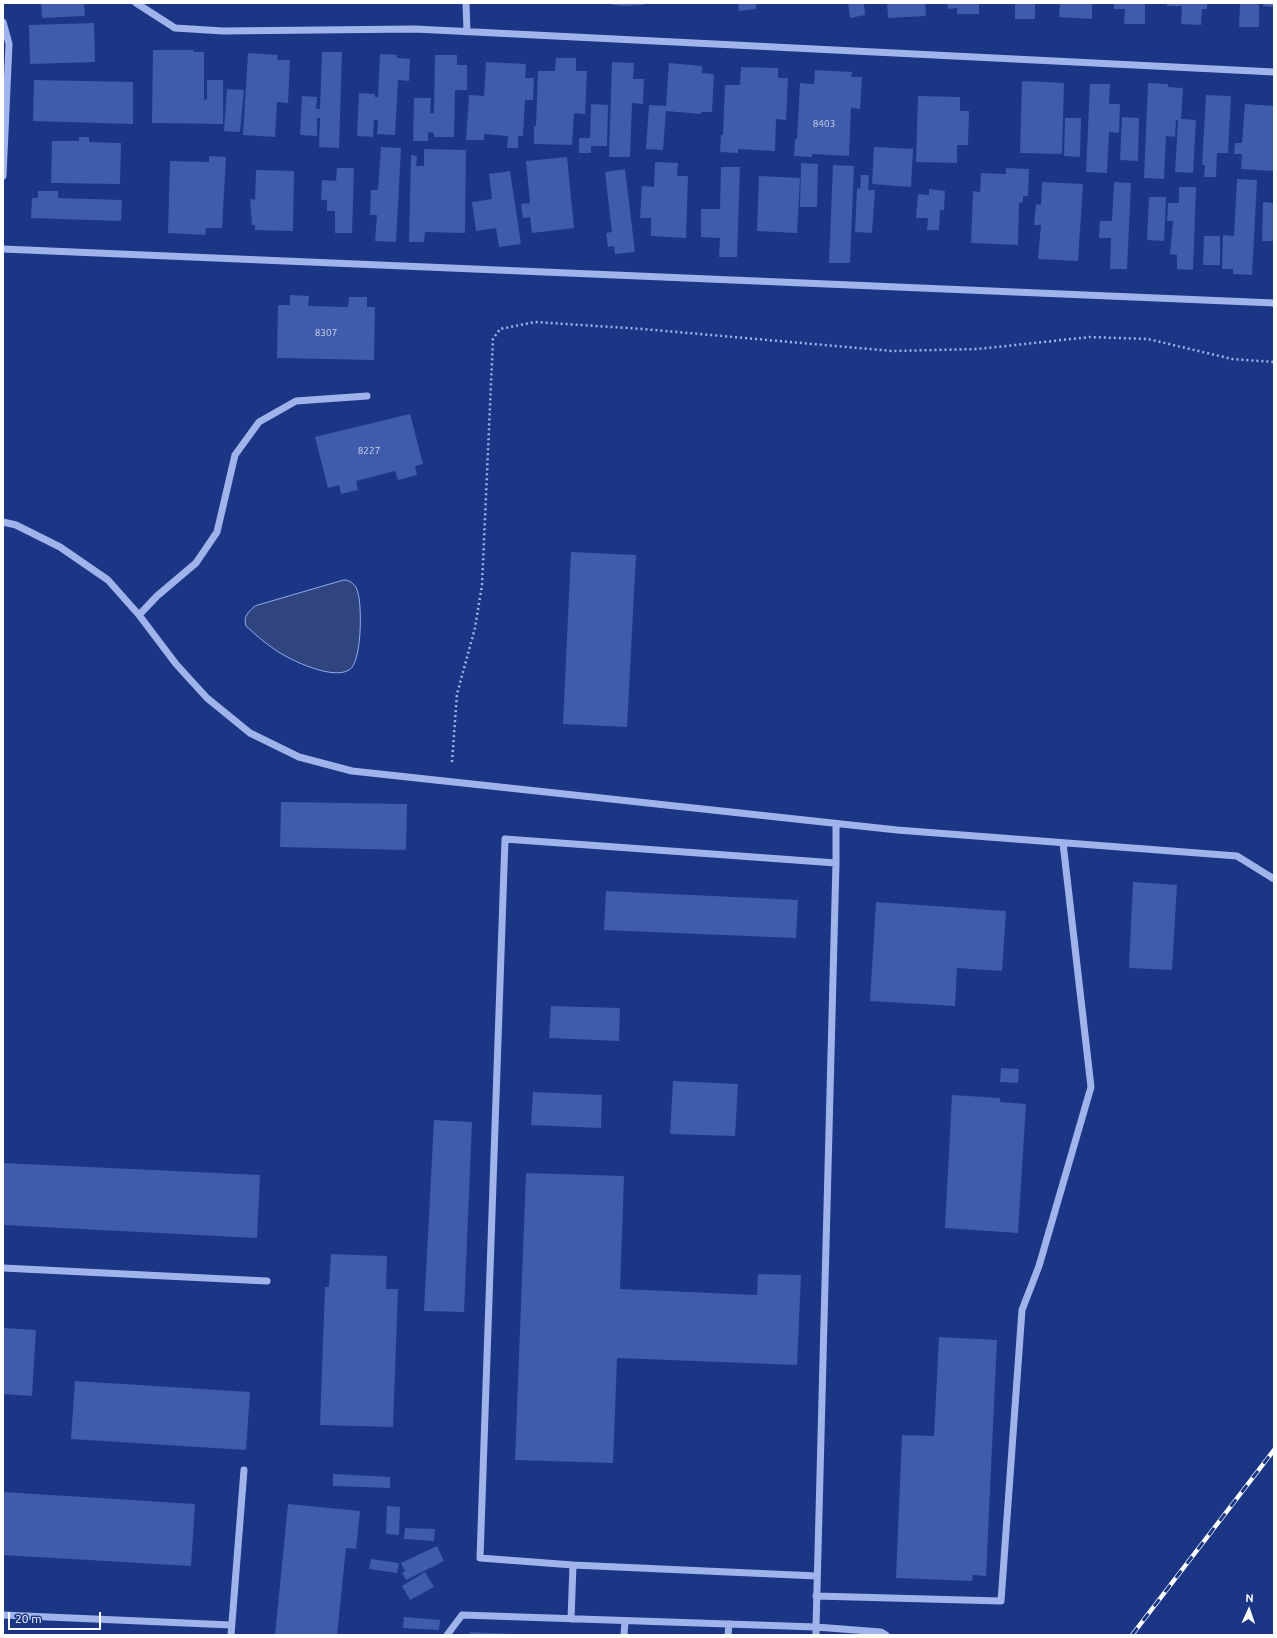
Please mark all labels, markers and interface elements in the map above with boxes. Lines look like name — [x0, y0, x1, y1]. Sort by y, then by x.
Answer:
house number: 8403 — [813, 118, 835, 130]
house number: 8307 — [315, 327, 337, 339]
house number: 8227 — [358, 445, 380, 457]
north arrow — [1229, 1590, 1269, 1630]
text: N — [1245, 1592, 1254, 1604]
scale bar — [10, 1604, 103, 1630]
text: 20 m — [15, 1612, 42, 1625]

